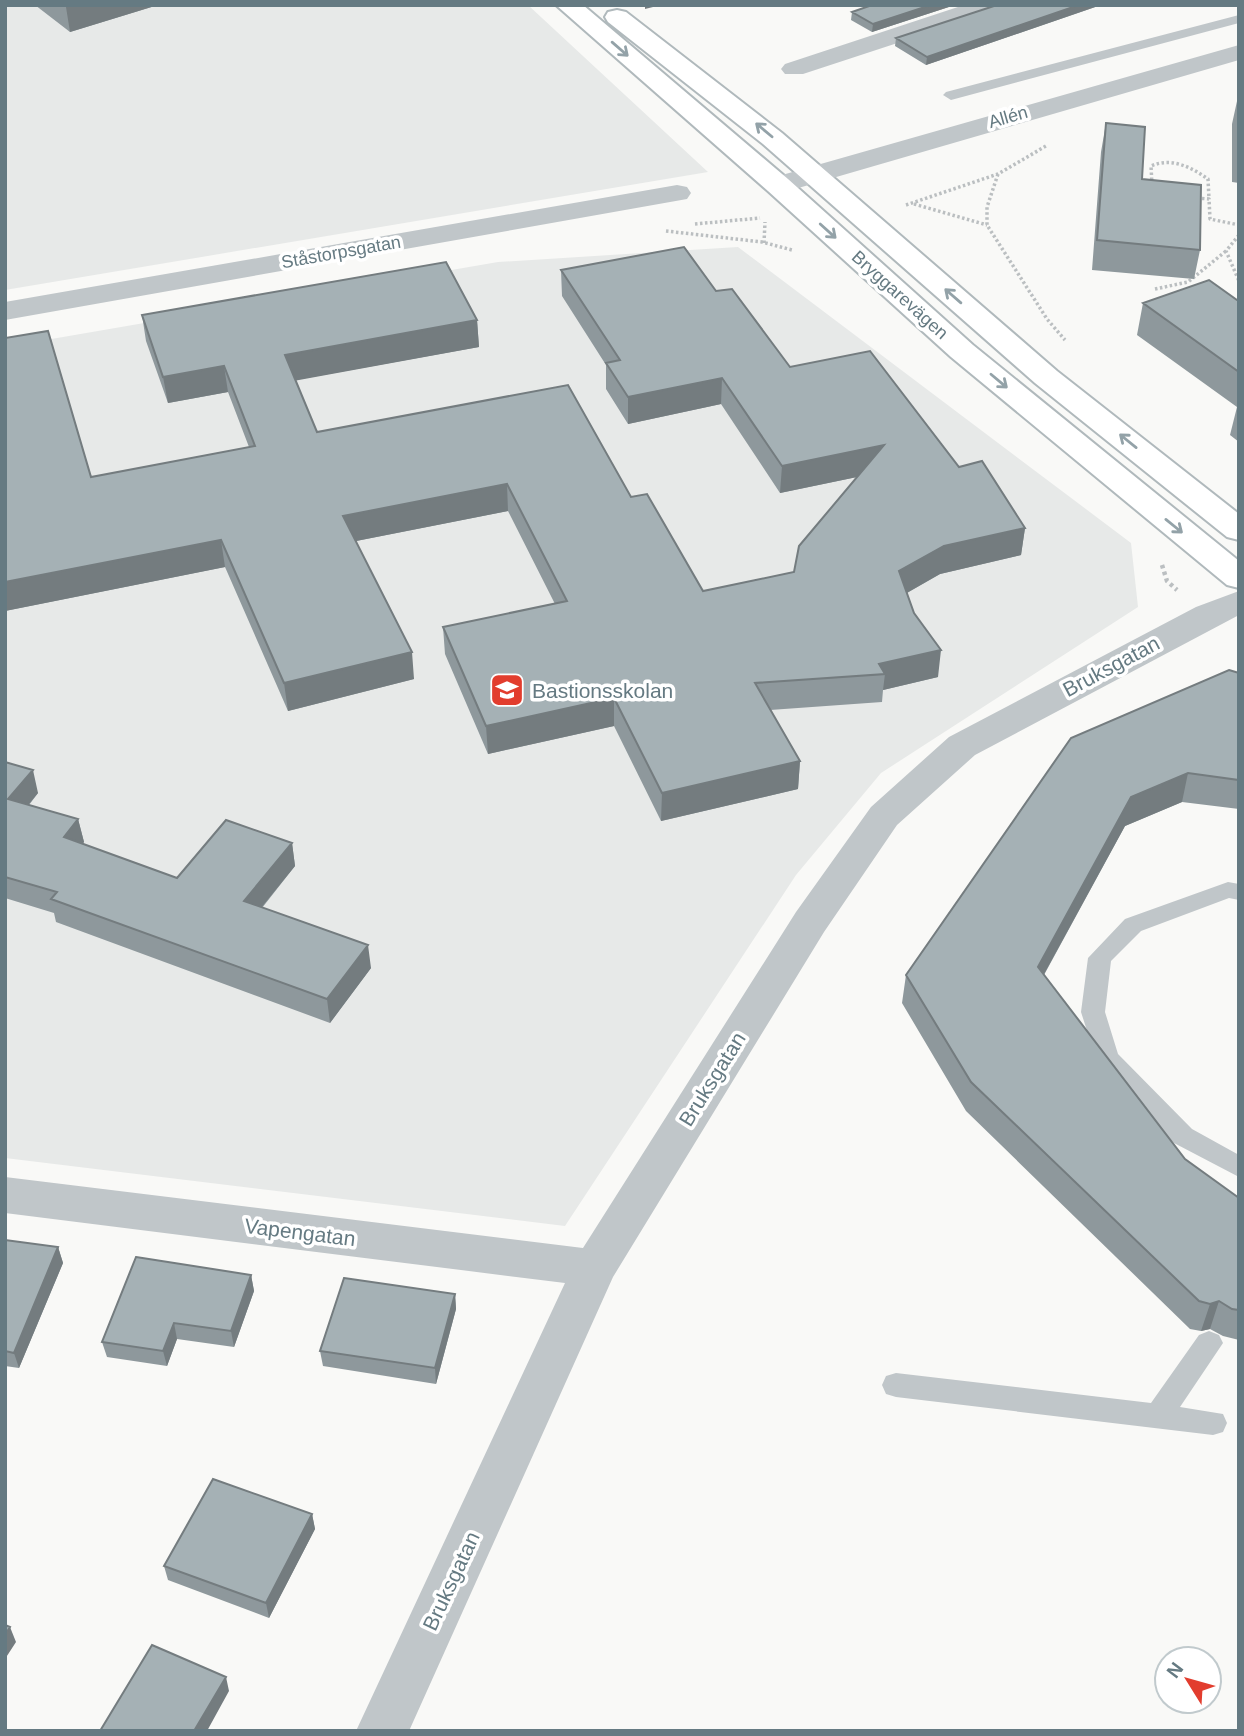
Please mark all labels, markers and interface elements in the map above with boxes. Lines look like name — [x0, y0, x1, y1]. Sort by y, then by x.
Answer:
one-way arrow — [611, 41, 629, 57]
street label: Allén — [986, 102, 1030, 132]
one-way arrow — [755, 122, 773, 138]
one-way arrow — [819, 223, 837, 239]
street label: Ståstorpsgatan — [280, 232, 402, 272]
street label: Bryggarevägen — [848, 247, 952, 343]
one-way arrow — [944, 288, 962, 304]
one-way arrow — [989, 374, 1007, 389]
one-way arrow — [1119, 434, 1138, 449]
one-way arrow — [1165, 518, 1183, 534]
street label: Bruksgatan — [1059, 631, 1163, 701]
school or university icon: Bastionsskolan — [488, 671, 526, 709]
place label: Bastionsskolan — [532, 679, 673, 702]
street label: Bruksgatan — [674, 1028, 750, 1130]
street label: Vapengatan — [243, 1214, 357, 1250]
street label: Bruksgatan — [418, 1528, 484, 1634]
north arrow — [1153, 1645, 1223, 1715]
text: N — [1162, 1658, 1187, 1682]

